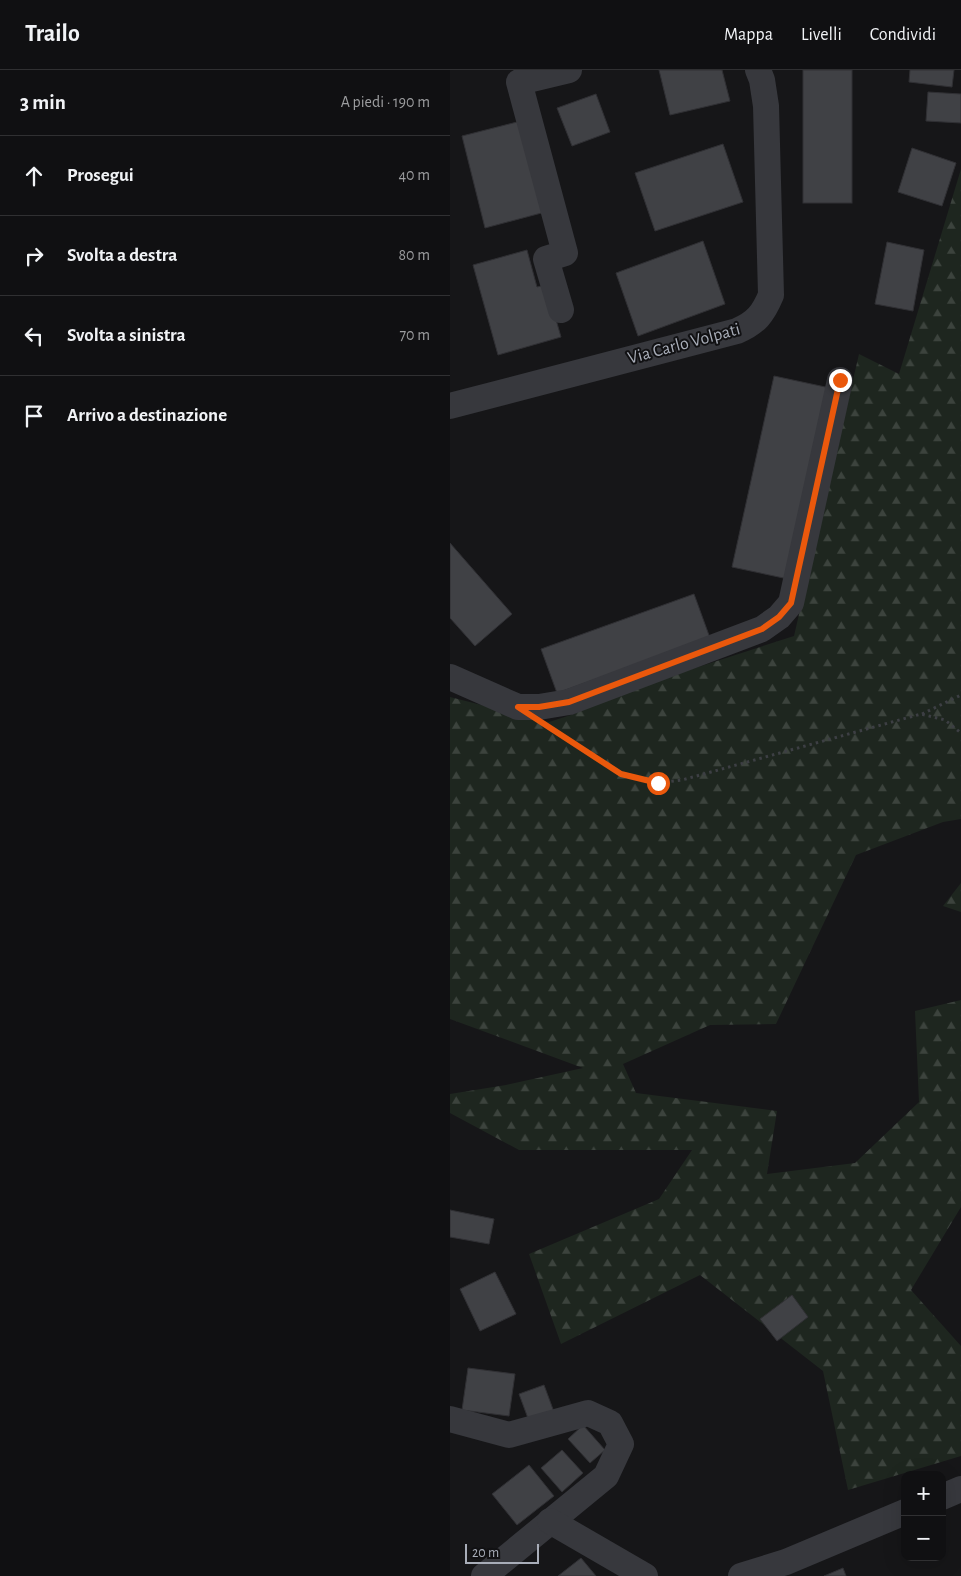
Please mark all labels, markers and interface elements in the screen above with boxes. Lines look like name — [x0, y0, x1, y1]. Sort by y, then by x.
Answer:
text: Trailo — [25, 22, 80, 46]
text: Mappa — [724, 26, 773, 44]
text: Livelli — [801, 26, 842, 44]
text: Condividi — [870, 26, 936, 44]
text: 3 min — [20, 92, 66, 113]
text: A piedi · 190 m — [341, 94, 430, 110]
icon: ahead — [20, 162, 48, 190]
text: Prosegui — [67, 166, 134, 185]
text: 40 m — [398, 167, 430, 183]
icon: right — [20, 242, 48, 270]
text: Svolta a destra — [67, 246, 177, 265]
text: 80 m — [399, 247, 430, 263]
street label: Via Carlo Volpati — [626, 320, 742, 368]
icon: left — [20, 322, 48, 350]
text: Svolta a sinistra — [67, 326, 186, 345]
text: 70 m — [399, 327, 430, 343]
route end — [829, 369, 852, 392]
icon: arrive — [20, 402, 48, 430]
text: Arrivo a destinazione — [67, 406, 227, 425]
route start — [647, 772, 670, 795]
map controls — [901, 1471, 946, 1561]
button: + — [901, 1471, 946, 1516]
button: − — [901, 1516, 946, 1561]
scale bar — [465, 1541, 539, 1564]
text: 20 m — [472, 1546, 499, 1560]

